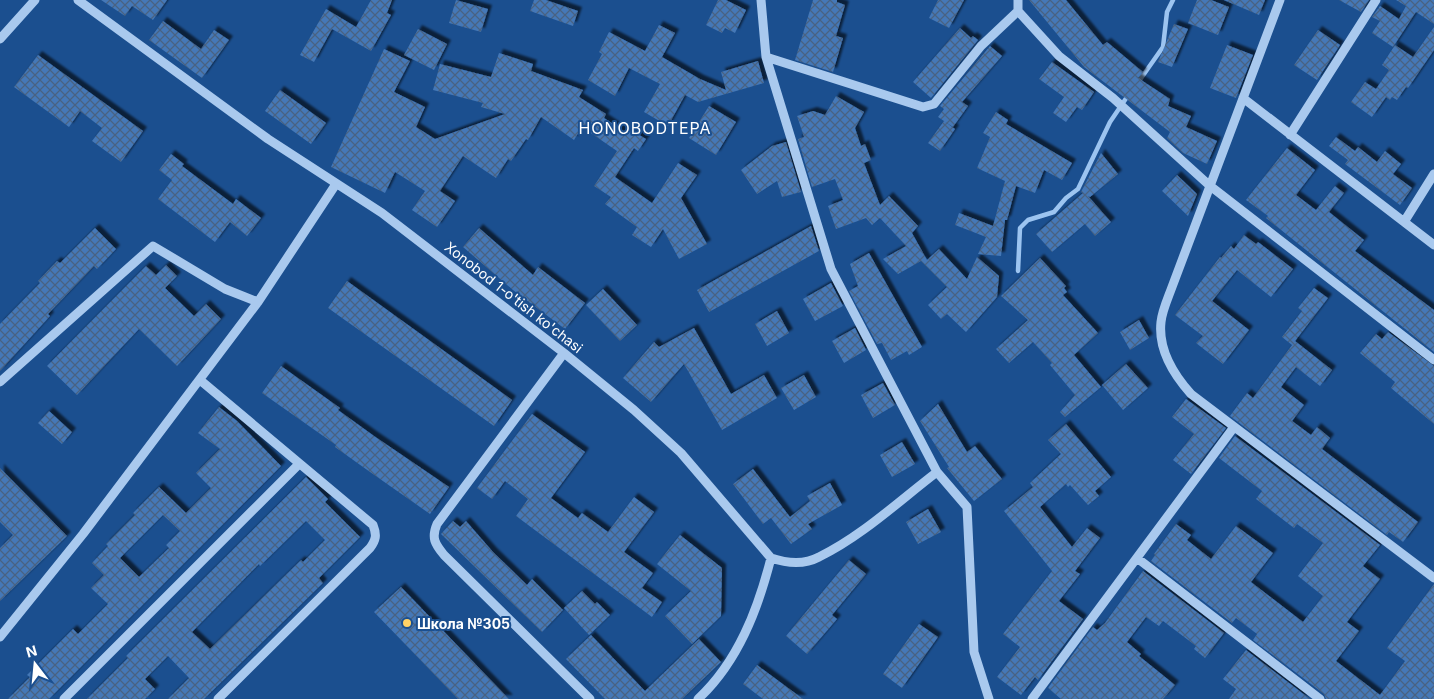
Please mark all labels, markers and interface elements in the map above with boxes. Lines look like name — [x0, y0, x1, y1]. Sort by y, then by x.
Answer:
district label: HONOBODTEPA — [578, 118, 712, 138]
street label: Xonobod 1-o'tish ko'chasi — [442, 238, 586, 356]
place label: Школа №305 — [417, 615, 510, 632]
marker: Школа №305 — [401, 617, 413, 629]
north arrow — [10, 639, 60, 689]
text: N — [24, 641, 39, 661]

